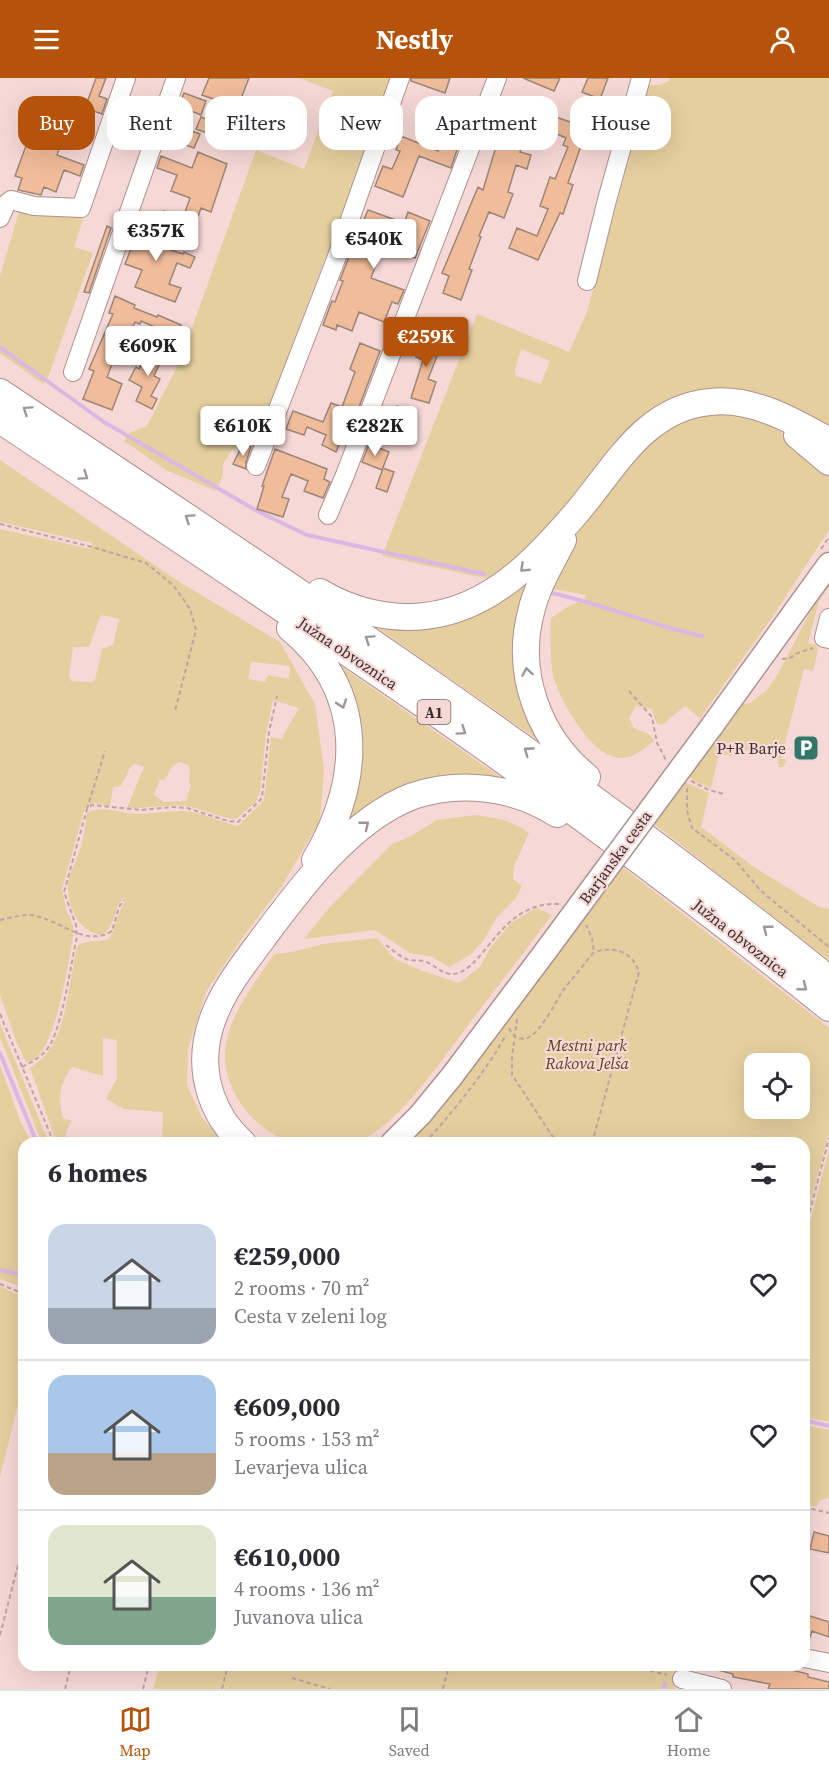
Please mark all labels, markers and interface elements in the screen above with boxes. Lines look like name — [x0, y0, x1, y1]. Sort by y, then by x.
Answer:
text: Nestly — [376, 21, 453, 58]
icon: menu — [30, 23, 63, 56]
icon: person — [766, 23, 799, 56]
chip: Buy — [18, 96, 95, 150]
chip: Rent — [107, 96, 193, 150]
chip: Filters — [205, 96, 307, 150]
chip: New — [319, 96, 403, 150]
chip: Apartment — [415, 96, 558, 150]
chip: House — [570, 96, 671, 150]
pin: €357K — [114, 211, 198, 262]
text: €357K — [127, 216, 185, 244]
pin: €540K — [332, 219, 416, 270]
text: €540K — [345, 224, 403, 252]
pin: €259K — [384, 317, 468, 368]
text: €259K — [397, 322, 455, 350]
pin: €609K — [106, 326, 190, 377]
text: €609K — [119, 331, 177, 359]
one-way arrow — [22, 406, 33, 417]
pin: €610K — [201, 406, 285, 457]
pin: €282K — [333, 406, 417, 457]
text: €610K — [214, 411, 272, 439]
text: €282K — [346, 411, 404, 439]
one-way arrow — [77, 469, 88, 480]
one-way arrow — [185, 514, 196, 525]
one-way arrow — [521, 561, 531, 572]
street label: Južna obvoznica — [293, 611, 403, 695]
one-way arrow — [364, 635, 375, 646]
one-way arrow — [521, 667, 533, 677]
one-way arrow — [335, 699, 347, 709]
road number: A1 — [418, 700, 450, 724]
one-way arrow — [455, 724, 466, 735]
parking icon: P+R Barje — [791, 733, 821, 763]
place label: P+R Barje — [716, 737, 786, 759]
one-way arrow — [524, 747, 535, 758]
street label: Barjanska cesta — [574, 805, 657, 908]
one-way arrow — [358, 821, 369, 832]
street label: Južna obvoznica — [688, 893, 794, 983]
one-way arrow — [763, 926, 774, 937]
one-way arrow — [796, 980, 807, 991]
park label: Mestni park Rakova Jelša — [544, 1034, 629, 1074]
map controls — [744, 1053, 810, 1119]
button: locate — [744, 1053, 810, 1119]
text: 6 homes — [48, 1155, 147, 1191]
icon: filters — [747, 1157, 780, 1190]
text: €259,000 — [234, 1238, 340, 1274]
icon: home — [96, 1248, 168, 1320]
icon: heart — [747, 1268, 780, 1301]
text: 2 rooms · 70 m² — [234, 1274, 370, 1302]
text: Cesta v zeleni log — [234, 1302, 387, 1330]
text: €609,000 — [234, 1389, 340, 1425]
icon: home — [96, 1399, 168, 1471]
icon: heart — [747, 1419, 780, 1452]
text: 5 rooms · 153 m² — [234, 1425, 380, 1453]
text: Levarjeva ulica — [234, 1453, 368, 1481]
text: €610,000 — [234, 1539, 340, 1575]
icon: home — [96, 1549, 168, 1621]
icon: heart — [747, 1569, 780, 1602]
text: 4 rooms · 136 m² — [234, 1575, 380, 1603]
text: Juvanova ulica — [234, 1603, 363, 1631]
tab: Map — [119, 1703, 152, 1761]
tab: Saved — [389, 1703, 430, 1761]
tab: Home — [667, 1703, 710, 1761]

